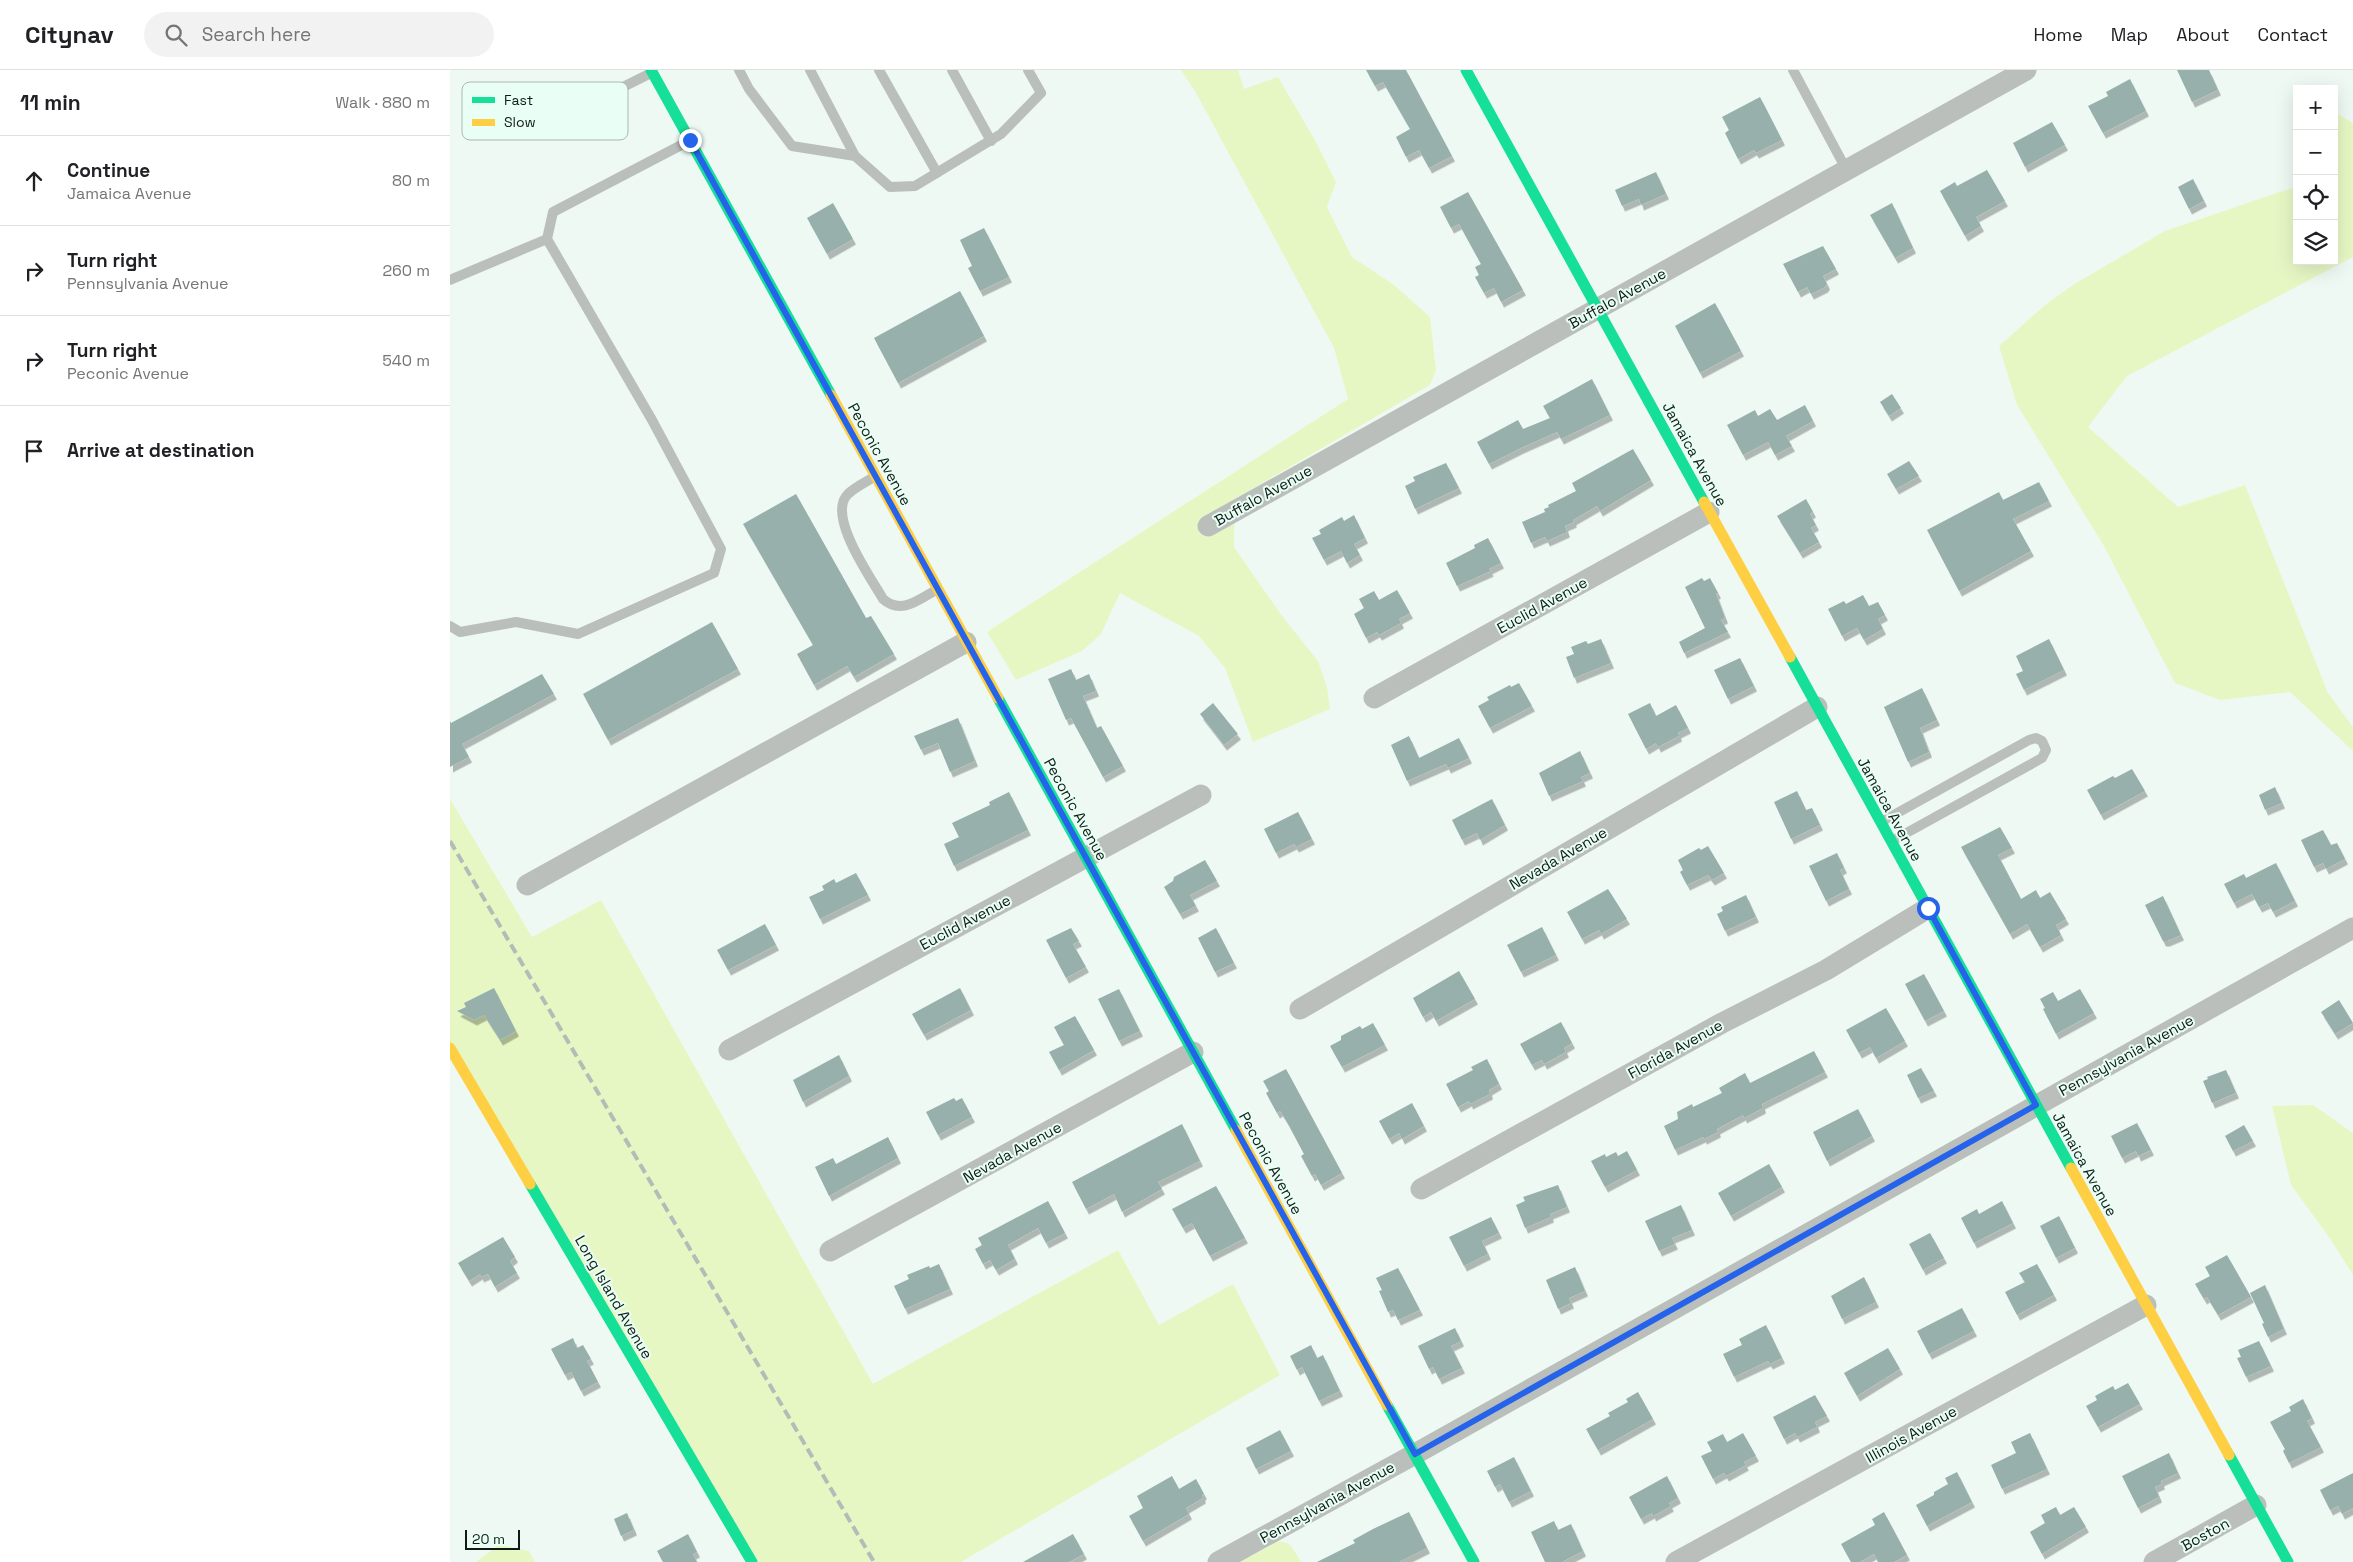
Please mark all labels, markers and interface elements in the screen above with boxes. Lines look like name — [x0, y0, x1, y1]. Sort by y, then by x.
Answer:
search box — [144, 12, 494, 57]
text: Citynav — [25, 19, 114, 50]
icon: search — [162, 21, 190, 49]
text: Search here — [202, 22, 311, 47]
text: Home — [2034, 23, 2083, 46]
text: Map — [2111, 23, 2148, 46]
text: About — [2176, 23, 2230, 46]
text: Contact — [2258, 23, 2328, 46]
legend — [462, 82, 628, 140]
map controls — [2293, 85, 2338, 265]
button: + — [2293, 85, 2338, 130]
text: 11 min — [20, 89, 81, 116]
text: Fast — [504, 91, 533, 109]
text: Walk · 880 m — [335, 92, 430, 113]
text: Slow — [504, 113, 536, 131]
route end — [679, 129, 702, 152]
button: − — [2293, 130, 2338, 175]
text: Continue — [67, 158, 150, 183]
icon: ahead — [20, 167, 48, 195]
text: 80 m — [392, 170, 430, 191]
button: locate — [2293, 175, 2338, 220]
text: Jamaica Avenue — [67, 183, 191, 204]
button: layers — [2293, 220, 2338, 265]
text: Turn right — [67, 248, 157, 273]
icon: right — [20, 257, 48, 285]
text: 260 m — [382, 260, 430, 281]
street label: Buffalo Avenue — [1565, 263, 1669, 333]
text: Pennsylvania Avenue — [67, 273, 229, 294]
text: Turn right — [67, 338, 157, 363]
icon: right — [20, 347, 48, 375]
text: 540 m — [382, 350, 430, 371]
text: Peconic Avenue — [67, 363, 189, 384]
street label: Jamaica Avenue — [1658, 398, 1732, 510]
street label: Peconic Avenue — [844, 399, 916, 509]
icon: arrive — [20, 437, 48, 465]
text: Arrive at destination — [67, 438, 255, 463]
street label: Buffalo Avenue — [1211, 460, 1315, 530]
street label: Euclid Avenue — [1494, 572, 1591, 638]
street label: Jamaica Avenue — [1853, 753, 1927, 865]
street label: Peconic Avenue — [1040, 754, 1112, 864]
street label: Nevada Avenue — [1506, 822, 1610, 894]
street label: Euclid Avenue — [916, 890, 1014, 954]
route start — [1917, 897, 1940, 920]
street label: Pennsylvania Avenue — [2055, 1010, 2197, 1100]
street label: Florida Avenue — [1624, 1015, 1726, 1083]
street label: Peconic Avenue — [1235, 1108, 1307, 1218]
street label: Jamaica Avenue — [2048, 1108, 2122, 1220]
street label: Nevada Avenue — [959, 1117, 1065, 1187]
street label: Long Island Avenue — [571, 1232, 657, 1362]
street label: Illinois Avenue — [1862, 1401, 1960, 1467]
street label: Pennsylvania Avenue — [1256, 1457, 1398, 1547]
street label: Boston — [2178, 1513, 2232, 1555]
scale bar — [465, 1527, 520, 1550]
text: 20 m — [472, 1530, 505, 1548]

